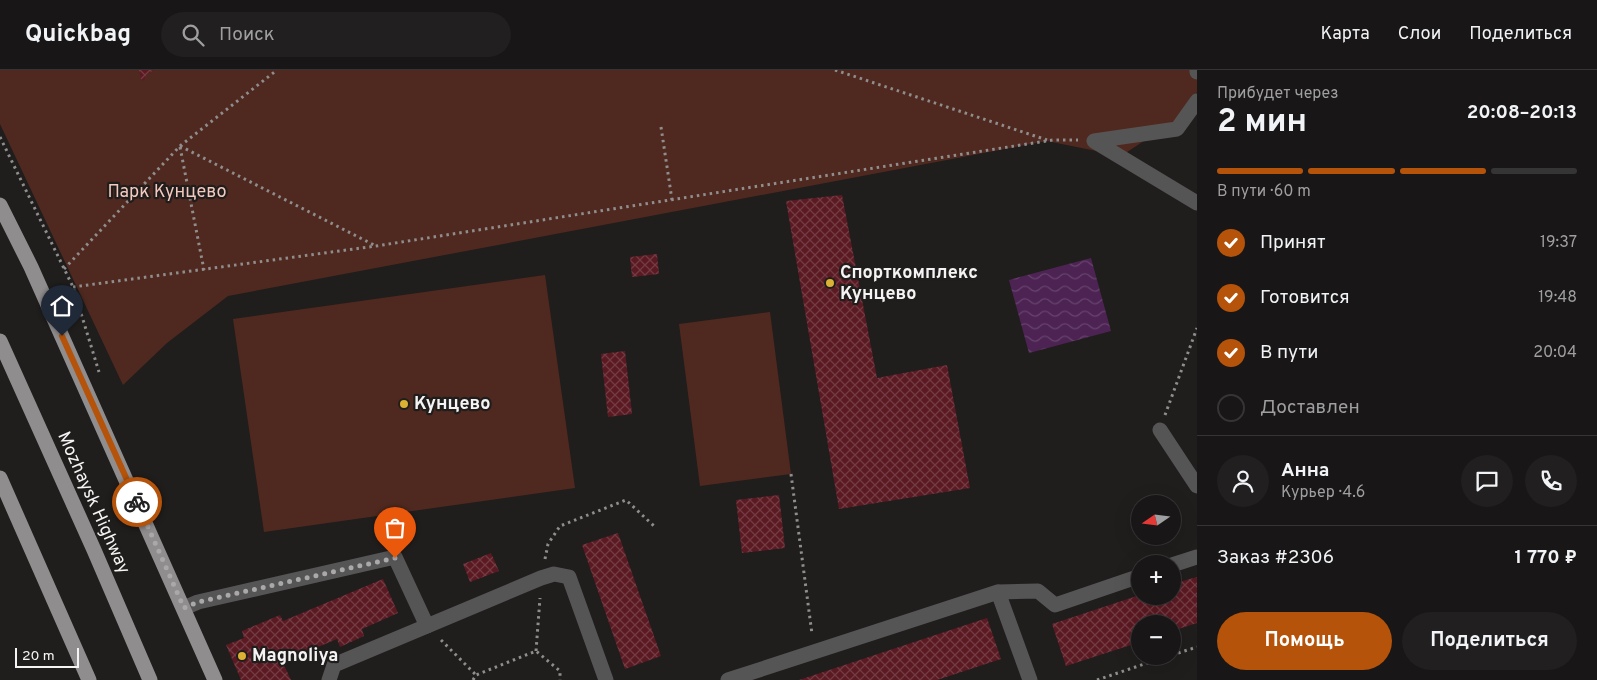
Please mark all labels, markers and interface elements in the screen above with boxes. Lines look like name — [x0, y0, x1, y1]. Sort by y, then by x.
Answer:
search box — [161, 12, 511, 57]
text: Quickbag — [25, 20, 131, 50]
icon: search — [179, 21, 207, 49]
text: Поиск — [219, 23, 275, 47]
text: Карта — [1320, 23, 1370, 46]
text: Слои — [1398, 23, 1441, 46]
text: Поделиться — [1469, 23, 1572, 46]
text: Прибудет через — [1217, 84, 1339, 104]
text: 20:08–20:13 — [1467, 101, 1577, 125]
text: 2 мин — [1217, 103, 1307, 143]
park label: Парк Кунцево — [108, 181, 226, 204]
text: В пути · 60 m — [1217, 182, 1311, 202]
icon: check — [1217, 229, 1245, 257]
text: Принят — [1260, 231, 1326, 255]
text: 19:37 — [1540, 233, 1577, 253]
place label: Спорткомплекс Кунцево — [840, 262, 978, 306]
marker: Спорткомплекс Кунцево — [824, 277, 836, 289]
icon: check — [1217, 284, 1245, 312]
pin — [41, 285, 83, 336]
text: Готовится — [1260, 286, 1350, 310]
text: 19:48 — [1538, 288, 1577, 308]
icon: home — [48, 292, 76, 320]
icon: check — [1217, 339, 1245, 367]
text: В пути — [1260, 341, 1318, 365]
text: 20:04 — [1533, 343, 1577, 363]
place label: Кунцево — [414, 393, 490, 416]
text: Доставлен — [1260, 396, 1360, 420]
marker: Кунцево — [398, 398, 410, 410]
street label: Mozhaysk Highway — [51, 428, 135, 578]
button: person — [1217, 455, 1269, 507]
button: chat — [1461, 455, 1513, 507]
button: phone — [1525, 455, 1577, 507]
text: Анна — [1281, 459, 1329, 483]
courier — [112, 477, 162, 527]
text: Курьер · 4.6 — [1281, 483, 1365, 503]
icon: bike — [123, 488, 151, 516]
north arrow — [1131, 495, 1181, 545]
map controls — [1131, 495, 1181, 665]
pin — [374, 507, 416, 558]
icon: bag — [381, 514, 409, 542]
text: Заказ #2306 — [1217, 546, 1334, 570]
text: 1 770 ₽ — [1515, 546, 1577, 570]
button: + — [1131, 555, 1181, 605]
button: Помощь — [1217, 612, 1392, 670]
button: Поделиться — [1402, 612, 1577, 670]
button: − — [1131, 615, 1181, 665]
scale bar — [15, 645, 79, 668]
place label: Magnoliya — [252, 645, 338, 668]
text: 20 m — [22, 648, 55, 665]
marker: Magnoliya — [236, 650, 248, 662]

